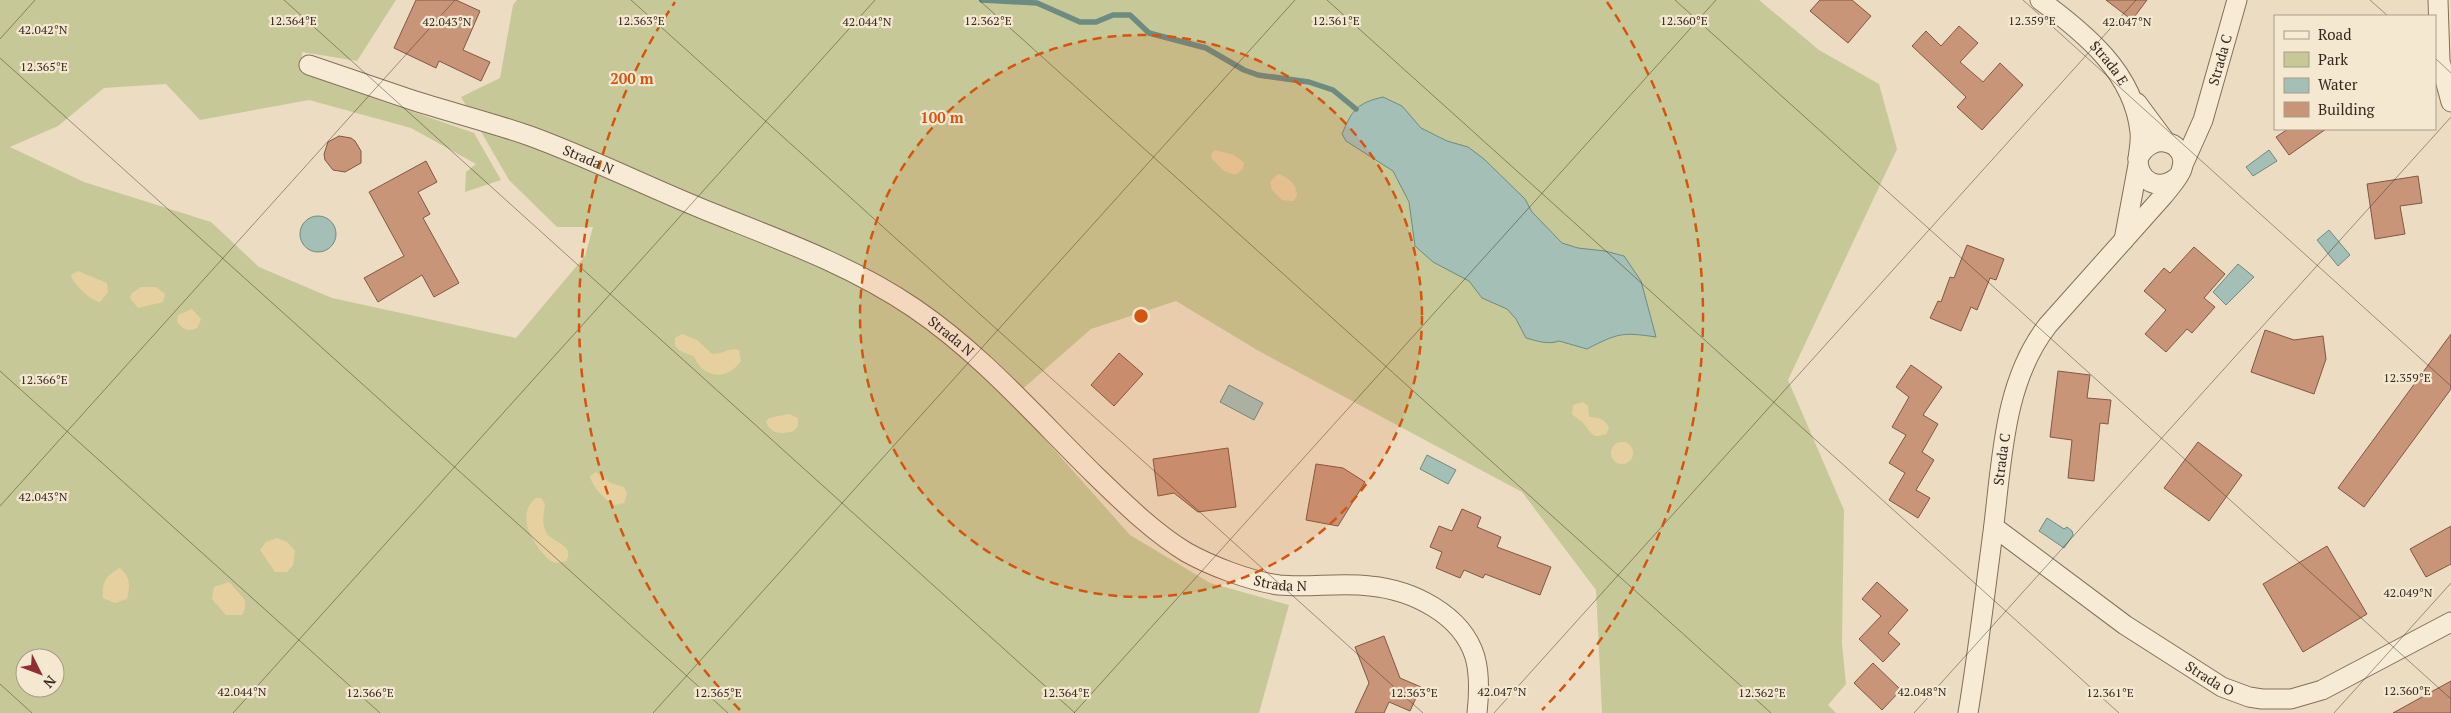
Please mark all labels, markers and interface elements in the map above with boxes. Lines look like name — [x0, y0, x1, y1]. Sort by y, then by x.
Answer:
text: 12.364°E — [269, 13, 317, 28]
text: 12.363°E — [617, 13, 665, 28]
text: 12.362°E — [964, 13, 1012, 28]
text: 12.361°E — [1312, 13, 1360, 28]
text: 12.360°E — [1660, 13, 1708, 28]
text: 12.359°E — [2008, 13, 2056, 28]
text: 42.043°N — [422, 14, 472, 29]
text: 42.044°N — [842, 14, 892, 29]
text: 42.047°N — [2102, 14, 2152, 29]
legend — [2274, 15, 2436, 130]
text: 42.042°N — [18, 22, 68, 37]
text: Road — [2318, 24, 2351, 44]
street label: Strada C — [2203, 32, 2236, 88]
street label: Strada E — [2086, 36, 2133, 88]
text: Park — [2318, 49, 2348, 69]
text: 12.365°E — [20, 59, 68, 74]
text: 200 m — [610, 68, 654, 88]
text: Water — [2318, 74, 2358, 94]
text: Building — [2318, 99, 2376, 119]
text: 100 m — [920, 107, 964, 127]
street label: Strada N — [560, 140, 617, 178]
centre of rings — [1132, 307, 1150, 325]
street label: Strada N — [925, 311, 978, 360]
text: 12.359°E — [2383, 370, 2431, 385]
text: 12.366°E — [20, 372, 68, 387]
street label: Strada C — [1988, 432, 2014, 486]
text: 42.043°N — [18, 489, 68, 504]
street label: Strada N — [1252, 570, 1307, 595]
text: 42.049°N — [2383, 585, 2433, 600]
north arrow — [15, 648, 65, 698]
street label: Strada O — [2182, 656, 2237, 700]
text: N — [39, 672, 61, 693]
text: 12.360°E — [2383, 683, 2431, 698]
text: 42.044°N — [217, 684, 267, 699]
text: 42.047°N — [1477, 684, 1527, 699]
text: 42.048°N — [1897, 684, 1947, 699]
text: 12.366°E — [346, 685, 394, 700]
text: 12.365°E — [694, 685, 742, 700]
text: 12.364°E — [1042, 685, 1090, 700]
text: 12.363°E — [1390, 685, 1438, 700]
text: 12.362°E — [1738, 685, 1786, 700]
text: 12.361°E — [2086, 685, 2134, 700]

